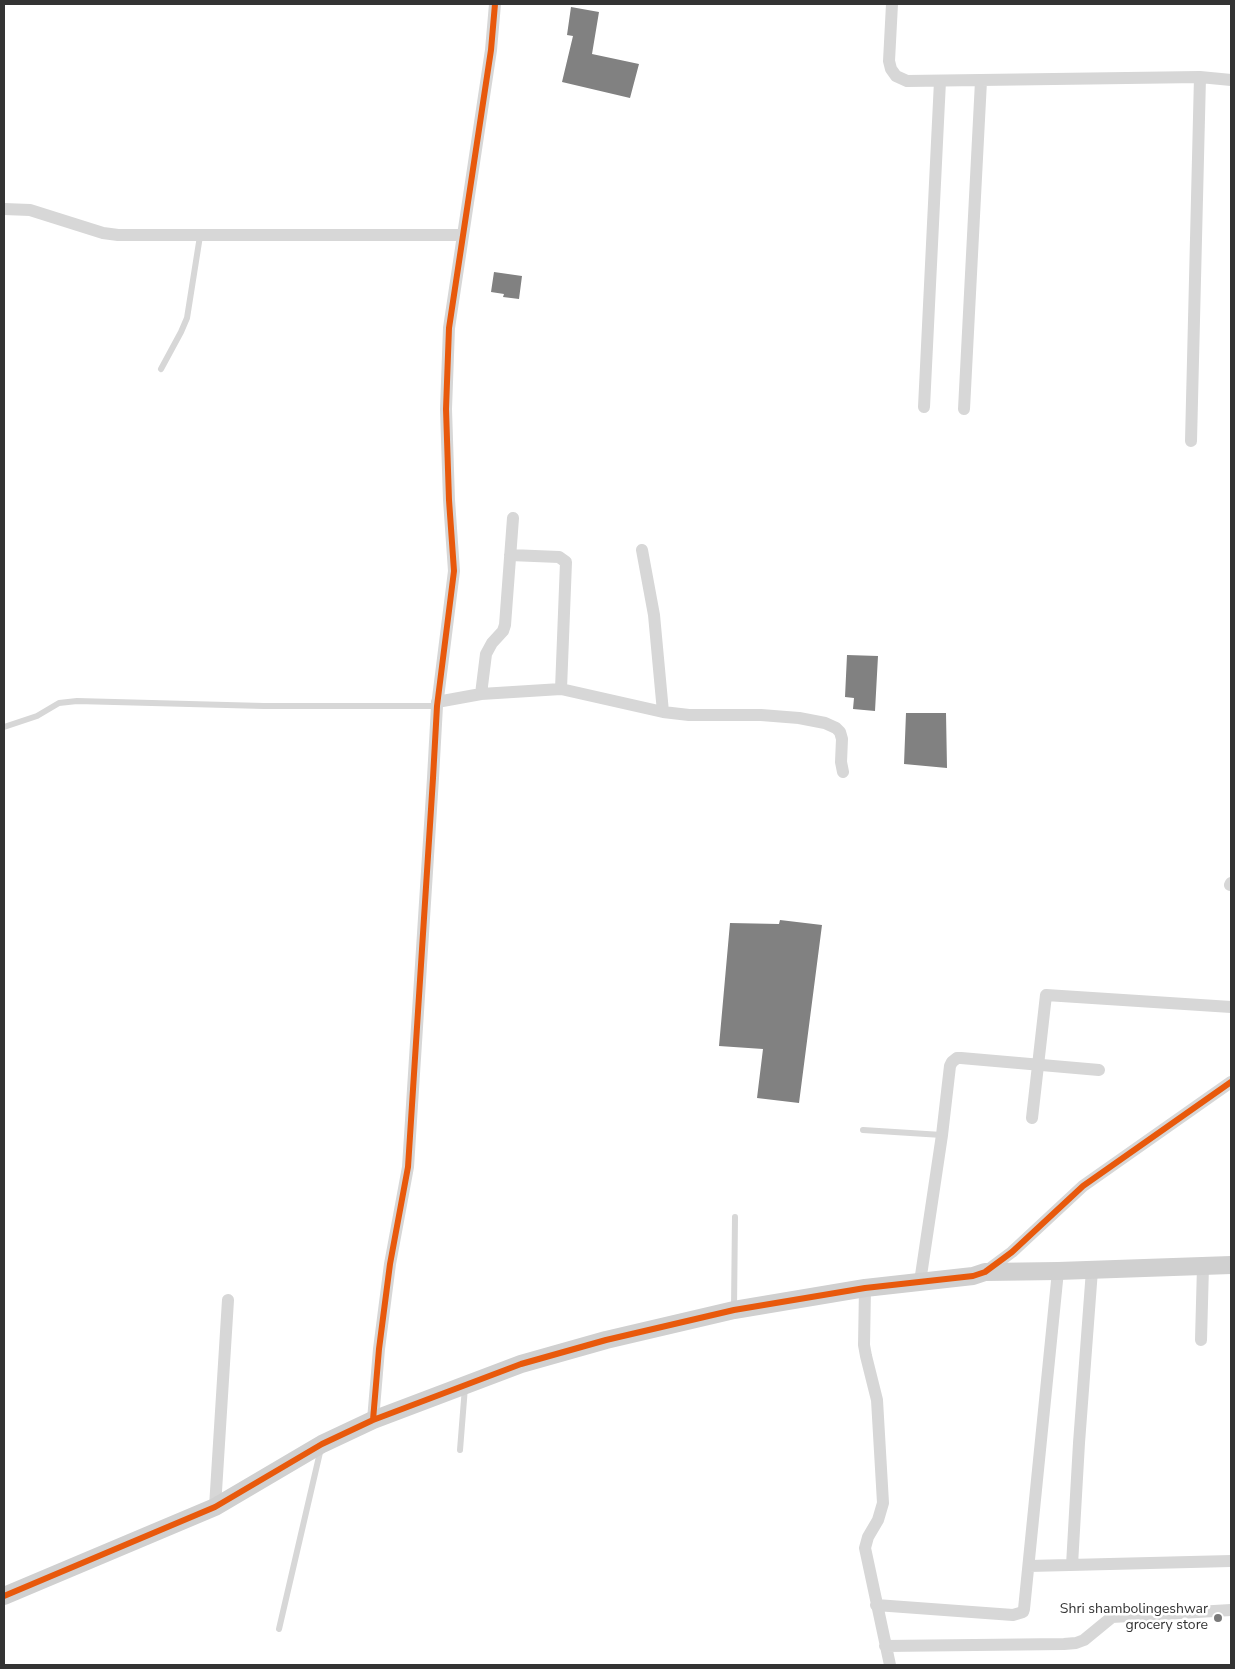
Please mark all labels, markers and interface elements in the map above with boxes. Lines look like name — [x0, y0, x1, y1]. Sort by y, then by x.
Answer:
place label: Shri shambolingeshwar grocery store — [1060, 1602, 1208, 1634]
marker: Shri shambolingeshwar grocery store — [1212, 1612, 1224, 1624]

